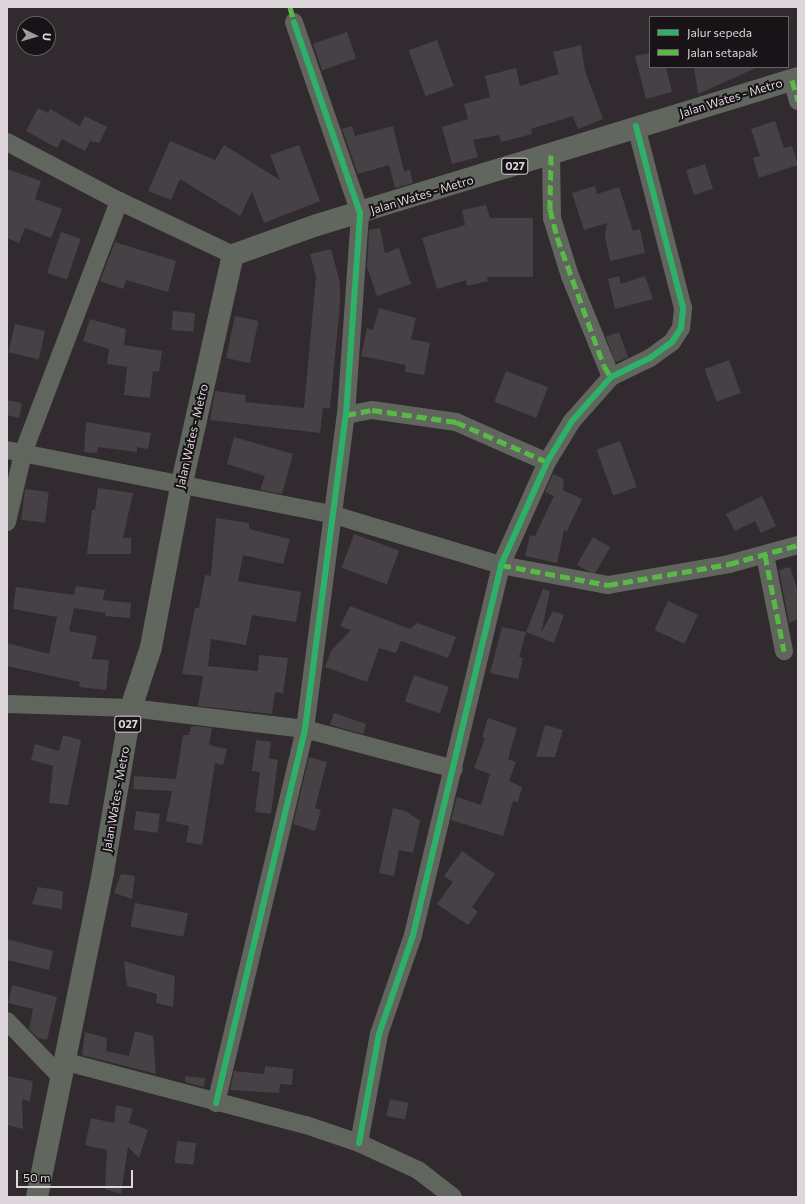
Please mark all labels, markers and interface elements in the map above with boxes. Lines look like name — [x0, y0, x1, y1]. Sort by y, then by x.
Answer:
north arrow — [16, 16, 56, 56]
legend — [649, 16, 789, 68]
text: Jalur sepeda — [687, 25, 752, 39]
text: U — [41, 32, 54, 42]
text: Jalan setapak — [687, 45, 758, 59]
street label: Jalan Wates - Metro — [678, 75, 784, 121]
road number: 027 — [501, 157, 529, 175]
street label: Jalan Wates - Metro — [369, 172, 475, 218]
street label: Jalan Wates - Metro — [173, 382, 211, 490]
road number: 027 — [114, 715, 142, 733]
street label: Jalan Wates - Metro — [100, 745, 132, 853]
scale bar — [18, 1162, 135, 1188]
text: 50 m — [23, 1170, 51, 1184]

